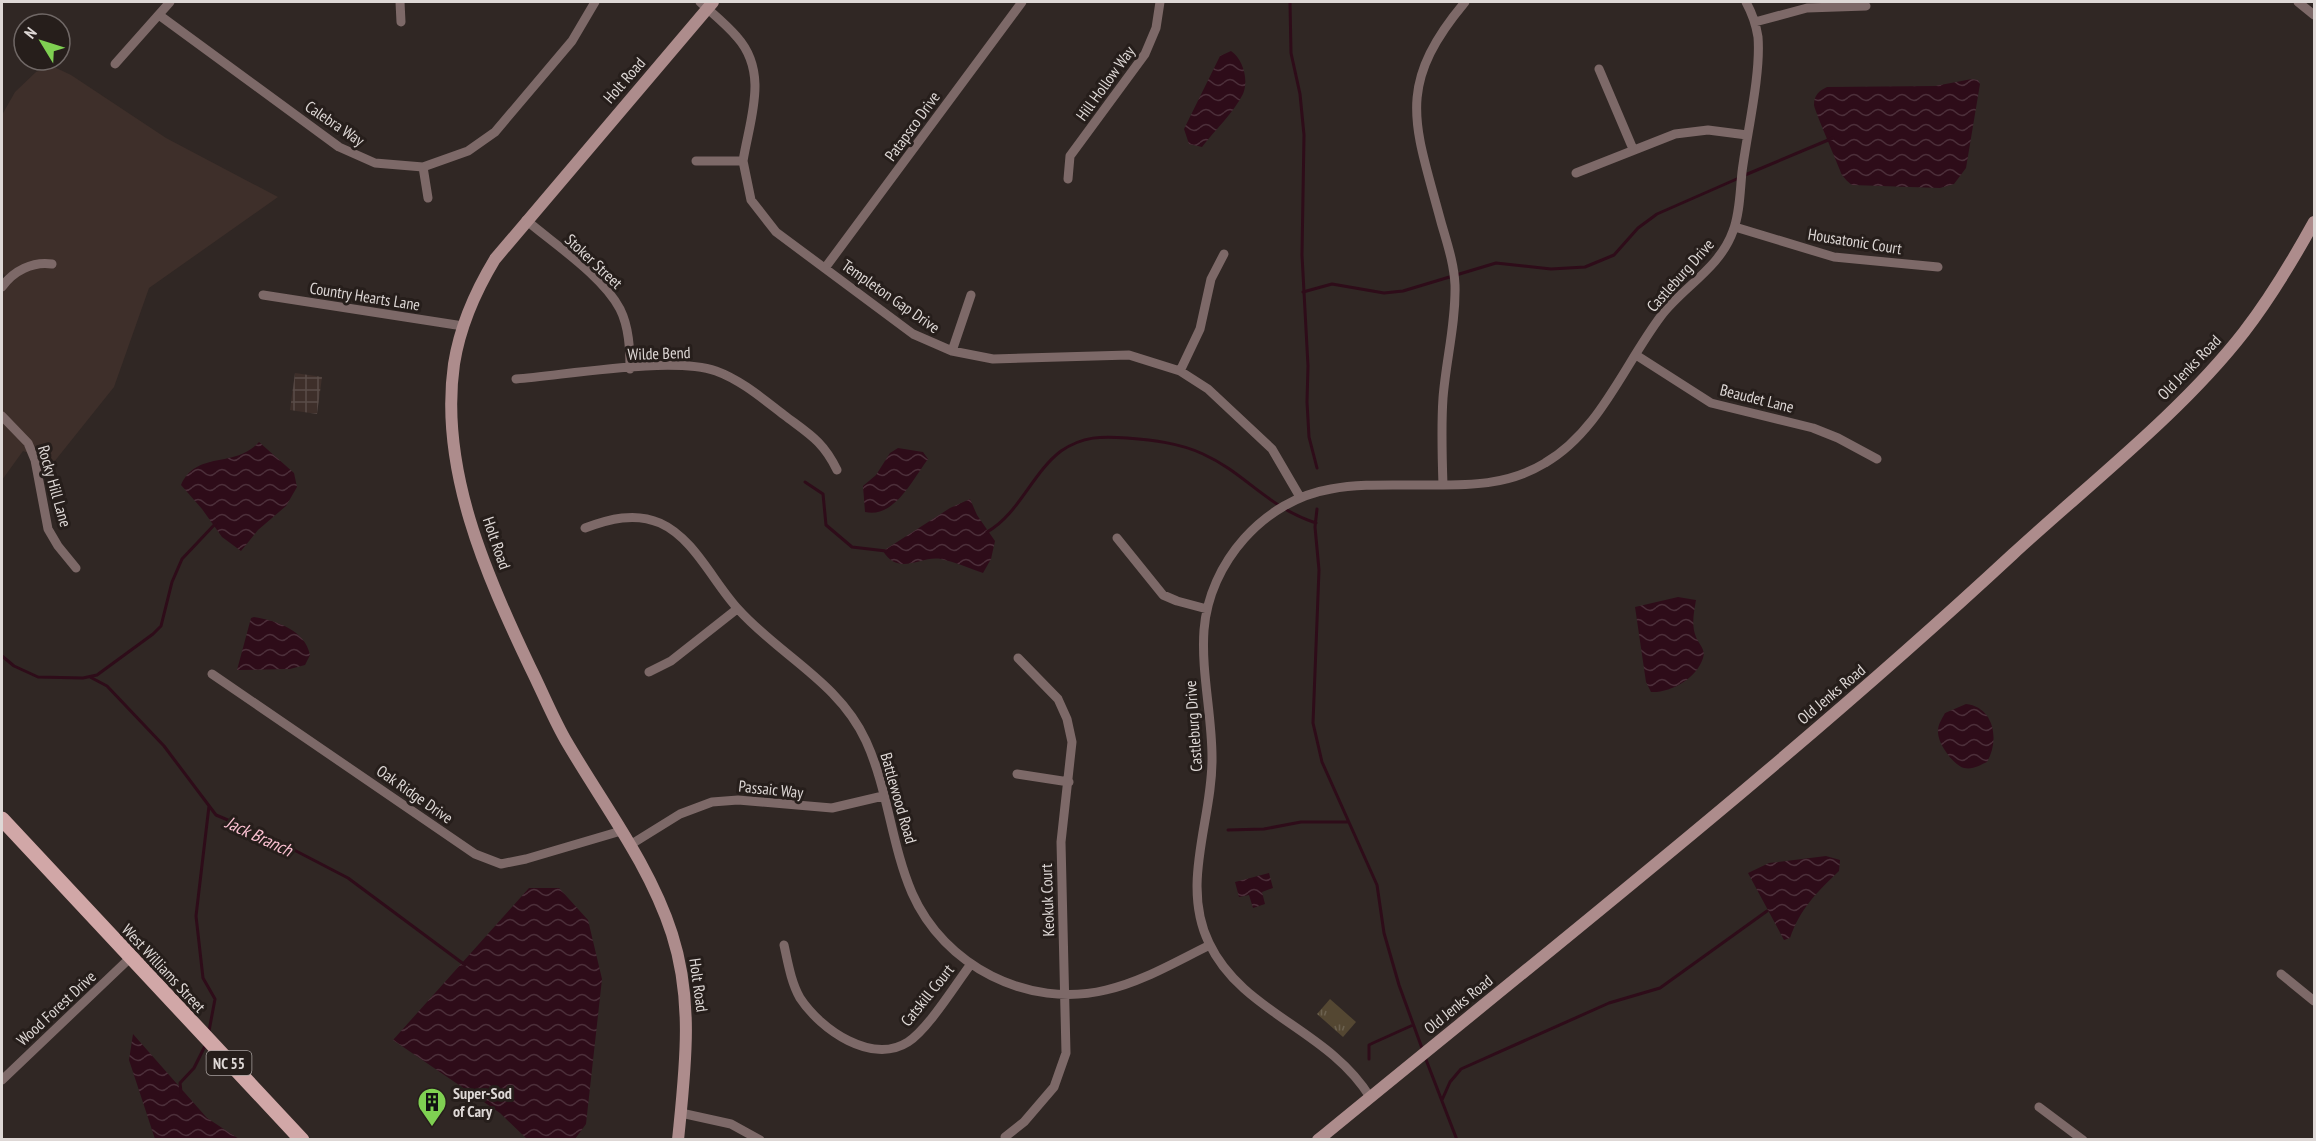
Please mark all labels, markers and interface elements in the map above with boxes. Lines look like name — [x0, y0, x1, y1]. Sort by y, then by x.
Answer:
north arrow — [12, 12, 72, 72]
text: N — [20, 23, 41, 42]
street label: Hill Hollow Way — [1071, 42, 1139, 124]
street label: Holt Road — [599, 53, 649, 107]
street label: Patapsco Drive — [880, 87, 944, 165]
street label: Calebra Way — [301, 96, 369, 150]
street label: Housatonic Court — [1807, 224, 1904, 258]
street label: Stoker Street — [561, 229, 627, 293]
street label: Castleburg Drive — [1642, 234, 1718, 316]
street label: Templeton Gap Drive — [838, 255, 944, 337]
street label: Country Hearts Lane — [308, 277, 422, 315]
street label: Old Jenks Road — [2153, 330, 2225, 404]
street label: Wilde Bend — [627, 342, 691, 364]
street label: Beaudet Lane — [1718, 379, 1796, 417]
street label: Rocky Hill Lane — [34, 443, 76, 529]
street label: Holt Road — [479, 514, 515, 572]
street label: Old Jenks Road — [1793, 660, 1869, 728]
street label: Castleburg Drive — [1180, 680, 1206, 772]
street label: Battlewood Road — [876, 750, 922, 846]
street label: Oak Ridge Drive — [373, 760, 457, 828]
street label: Passaic Way — [738, 776, 804, 802]
water label: Jack Branch — [221, 810, 297, 862]
street label: Keokuk Court — [1036, 863, 1058, 937]
street label: West Williams Street — [118, 920, 210, 1017]
street label: Holt Road — [685, 957, 713, 1013]
street label: Catskill Court — [896, 960, 958, 1030]
street label: Wood Forest Drive — [12, 966, 100, 1050]
street label: Old Jenks Road — [1420, 970, 1496, 1038]
road number: NC 55 — [206, 1051, 252, 1075]
place label: Super-Sod of Cary — [453, 1083, 512, 1121]
building icon: Super-Sod of Cary — [416, 1086, 448, 1128]

